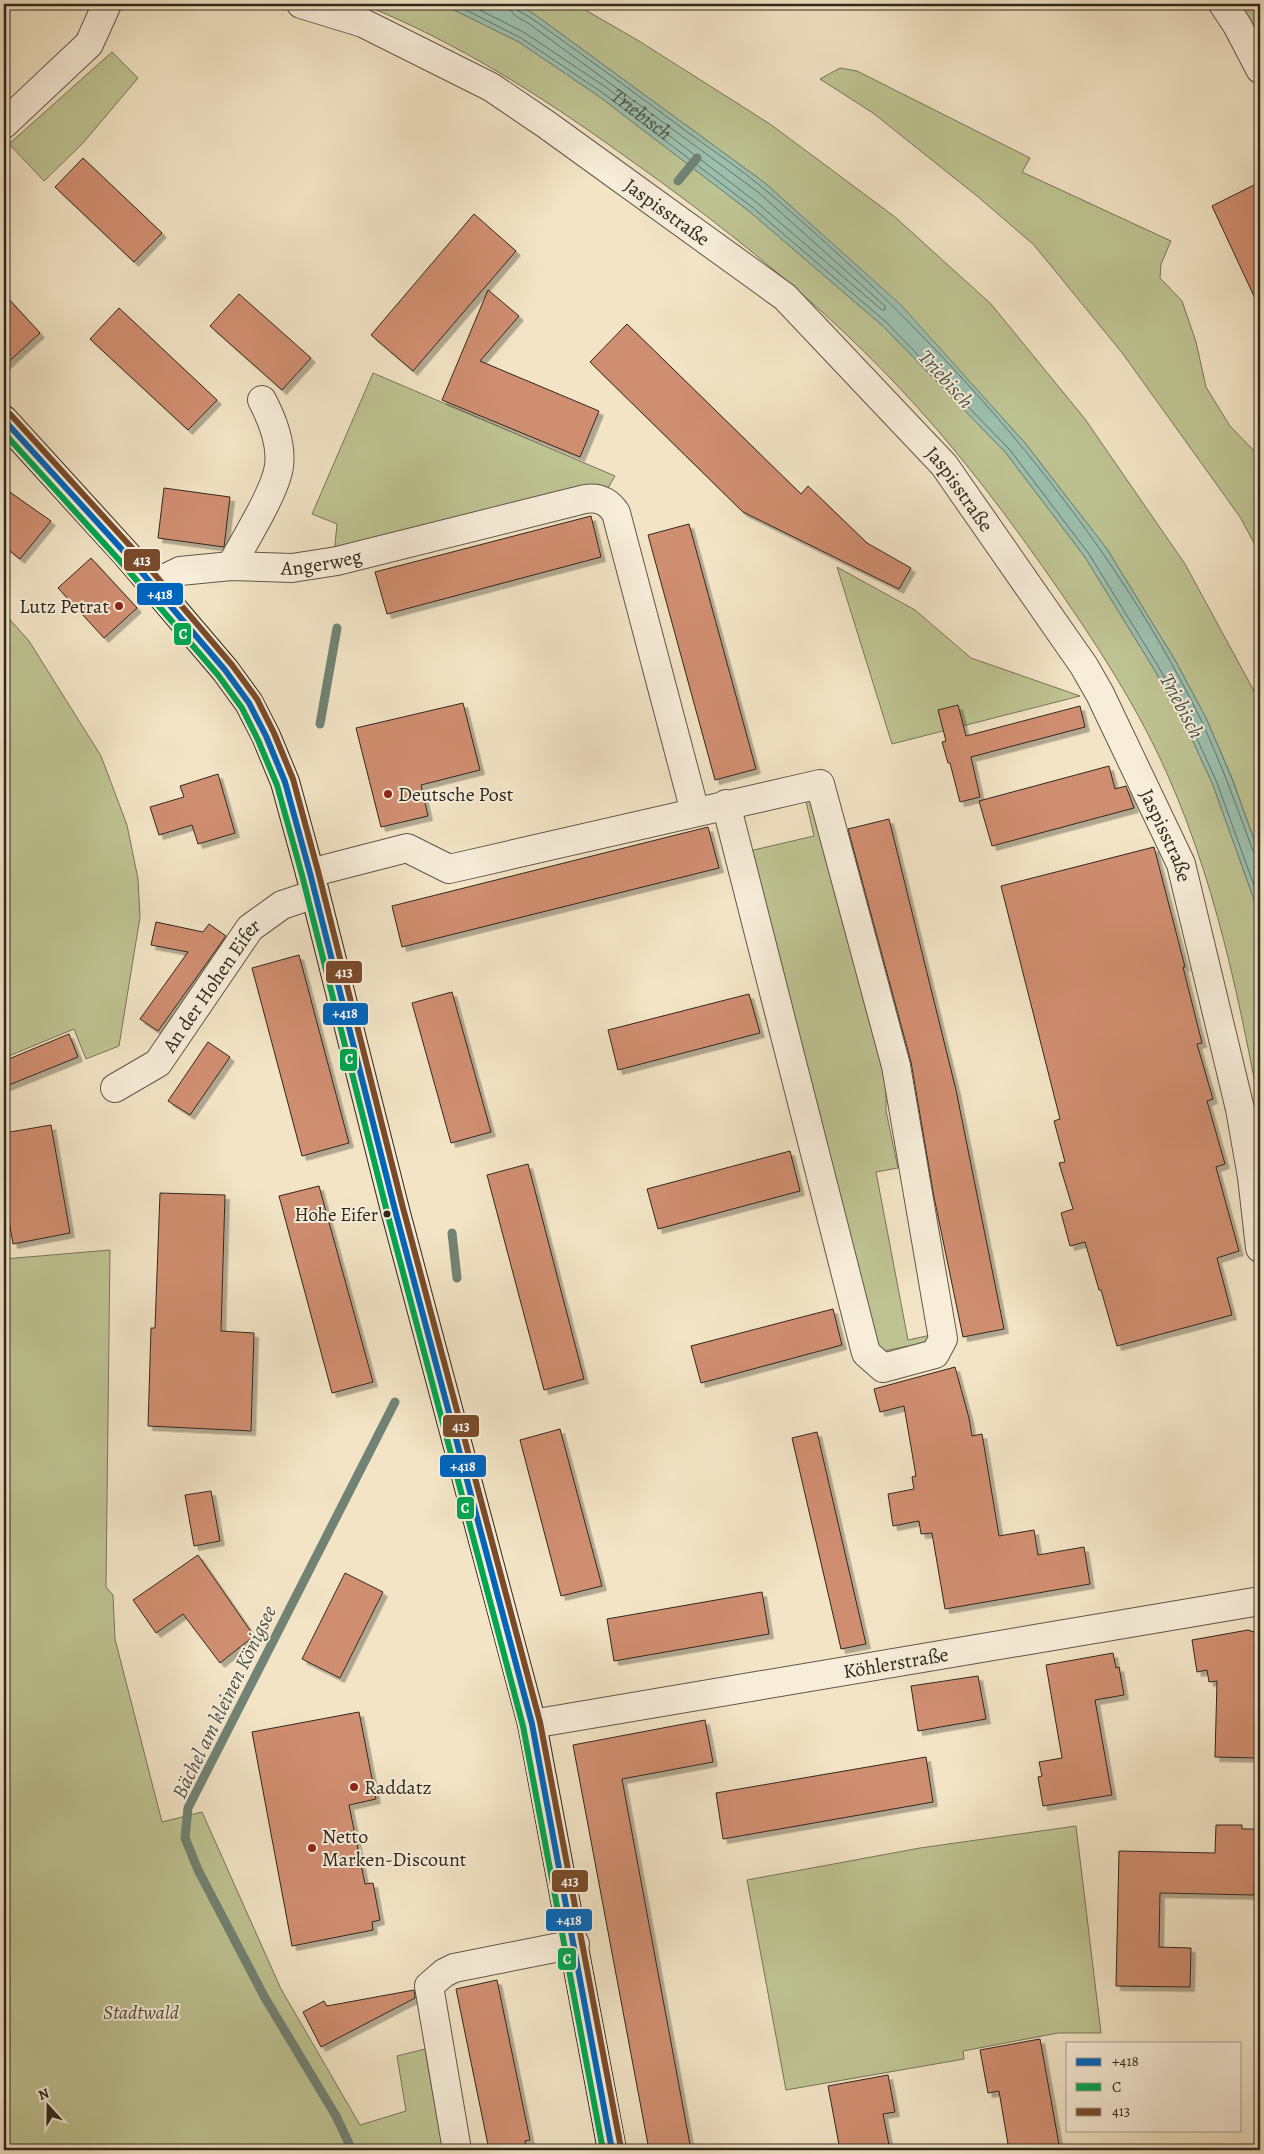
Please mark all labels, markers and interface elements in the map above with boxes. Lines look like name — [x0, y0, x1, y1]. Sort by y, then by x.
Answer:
water label: Triebisch — [605, 82, 678, 147]
street label: Jaspisstraße — [619, 172, 715, 253]
water label: Triebisch — [912, 343, 980, 415]
street label: Jaspisstraße — [919, 440, 999, 537]
street label: Angerweg — [279, 542, 365, 582]
line badge: 413 — [123, 548, 161, 572]
text: 413 — [133, 551, 151, 570]
line badge: +418 — [136, 582, 184, 606]
text: +418 — [147, 585, 173, 604]
place label: Lutz Petrat — [19, 593, 109, 620]
marker: Lutz Petrat — [113, 600, 125, 612]
line badge: C — [173, 622, 192, 646]
text: C — [179, 625, 188, 644]
water label: Triebisch — [1153, 668, 1211, 744]
place label: Deutsche Post — [398, 781, 514, 808]
street label: Jaspisstraße — [1133, 784, 1198, 885]
marker: Deutsche Post — [382, 788, 394, 800]
street label: An der Hohen Eifer — [156, 912, 266, 1059]
line badge: 413 — [325, 960, 363, 984]
text: 413 — [335, 963, 353, 982]
line badge: +418 — [322, 1002, 369, 1026]
text: +418 — [332, 1004, 358, 1023]
line badge: C — [339, 1048, 358, 1072]
text: C — [345, 1050, 354, 1069]
place label: Hohe Eifer — [294, 1202, 378, 1228]
marker: Hohe Eifer — [382, 1209, 392, 1219]
line badge: 413 — [442, 1414, 480, 1438]
text: 413 — [452, 1417, 470, 1436]
line badge: +418 — [439, 1454, 487, 1478]
text: +418 — [450, 1457, 476, 1476]
line badge: C — [456, 1496, 475, 1520]
text: C — [461, 1499, 470, 1518]
water label: Bächel am kleinen Königsee — [165, 1600, 283, 1803]
street label: Köhlerstraße — [841, 1641, 951, 1685]
place label: Raddatz — [364, 1774, 432, 1801]
marker: Raddatz — [348, 1781, 360, 1793]
place label: Netto Marken-Discount — [322, 1823, 467, 1873]
marker: Netto Marken-Discount — [306, 1842, 318, 1854]
line badge: 413 — [551, 1869, 589, 1893]
text: 413 — [561, 1872, 579, 1891]
line badge: +418 — [545, 1908, 593, 1932]
text: +418 — [556, 1911, 582, 1930]
line badge: C — [557, 1947, 577, 1971]
text: C — [563, 1950, 572, 1969]
park label: Stadtwald — [103, 1999, 180, 2026]
legend — [1066, 2042, 1242, 2132]
text: +418 — [1112, 2051, 1139, 2071]
text: C — [1112, 2077, 1121, 2097]
north arrow — [22, 2082, 72, 2132]
text: N — [35, 2084, 52, 2105]
text: 413 — [1112, 2101, 1130, 2121]

